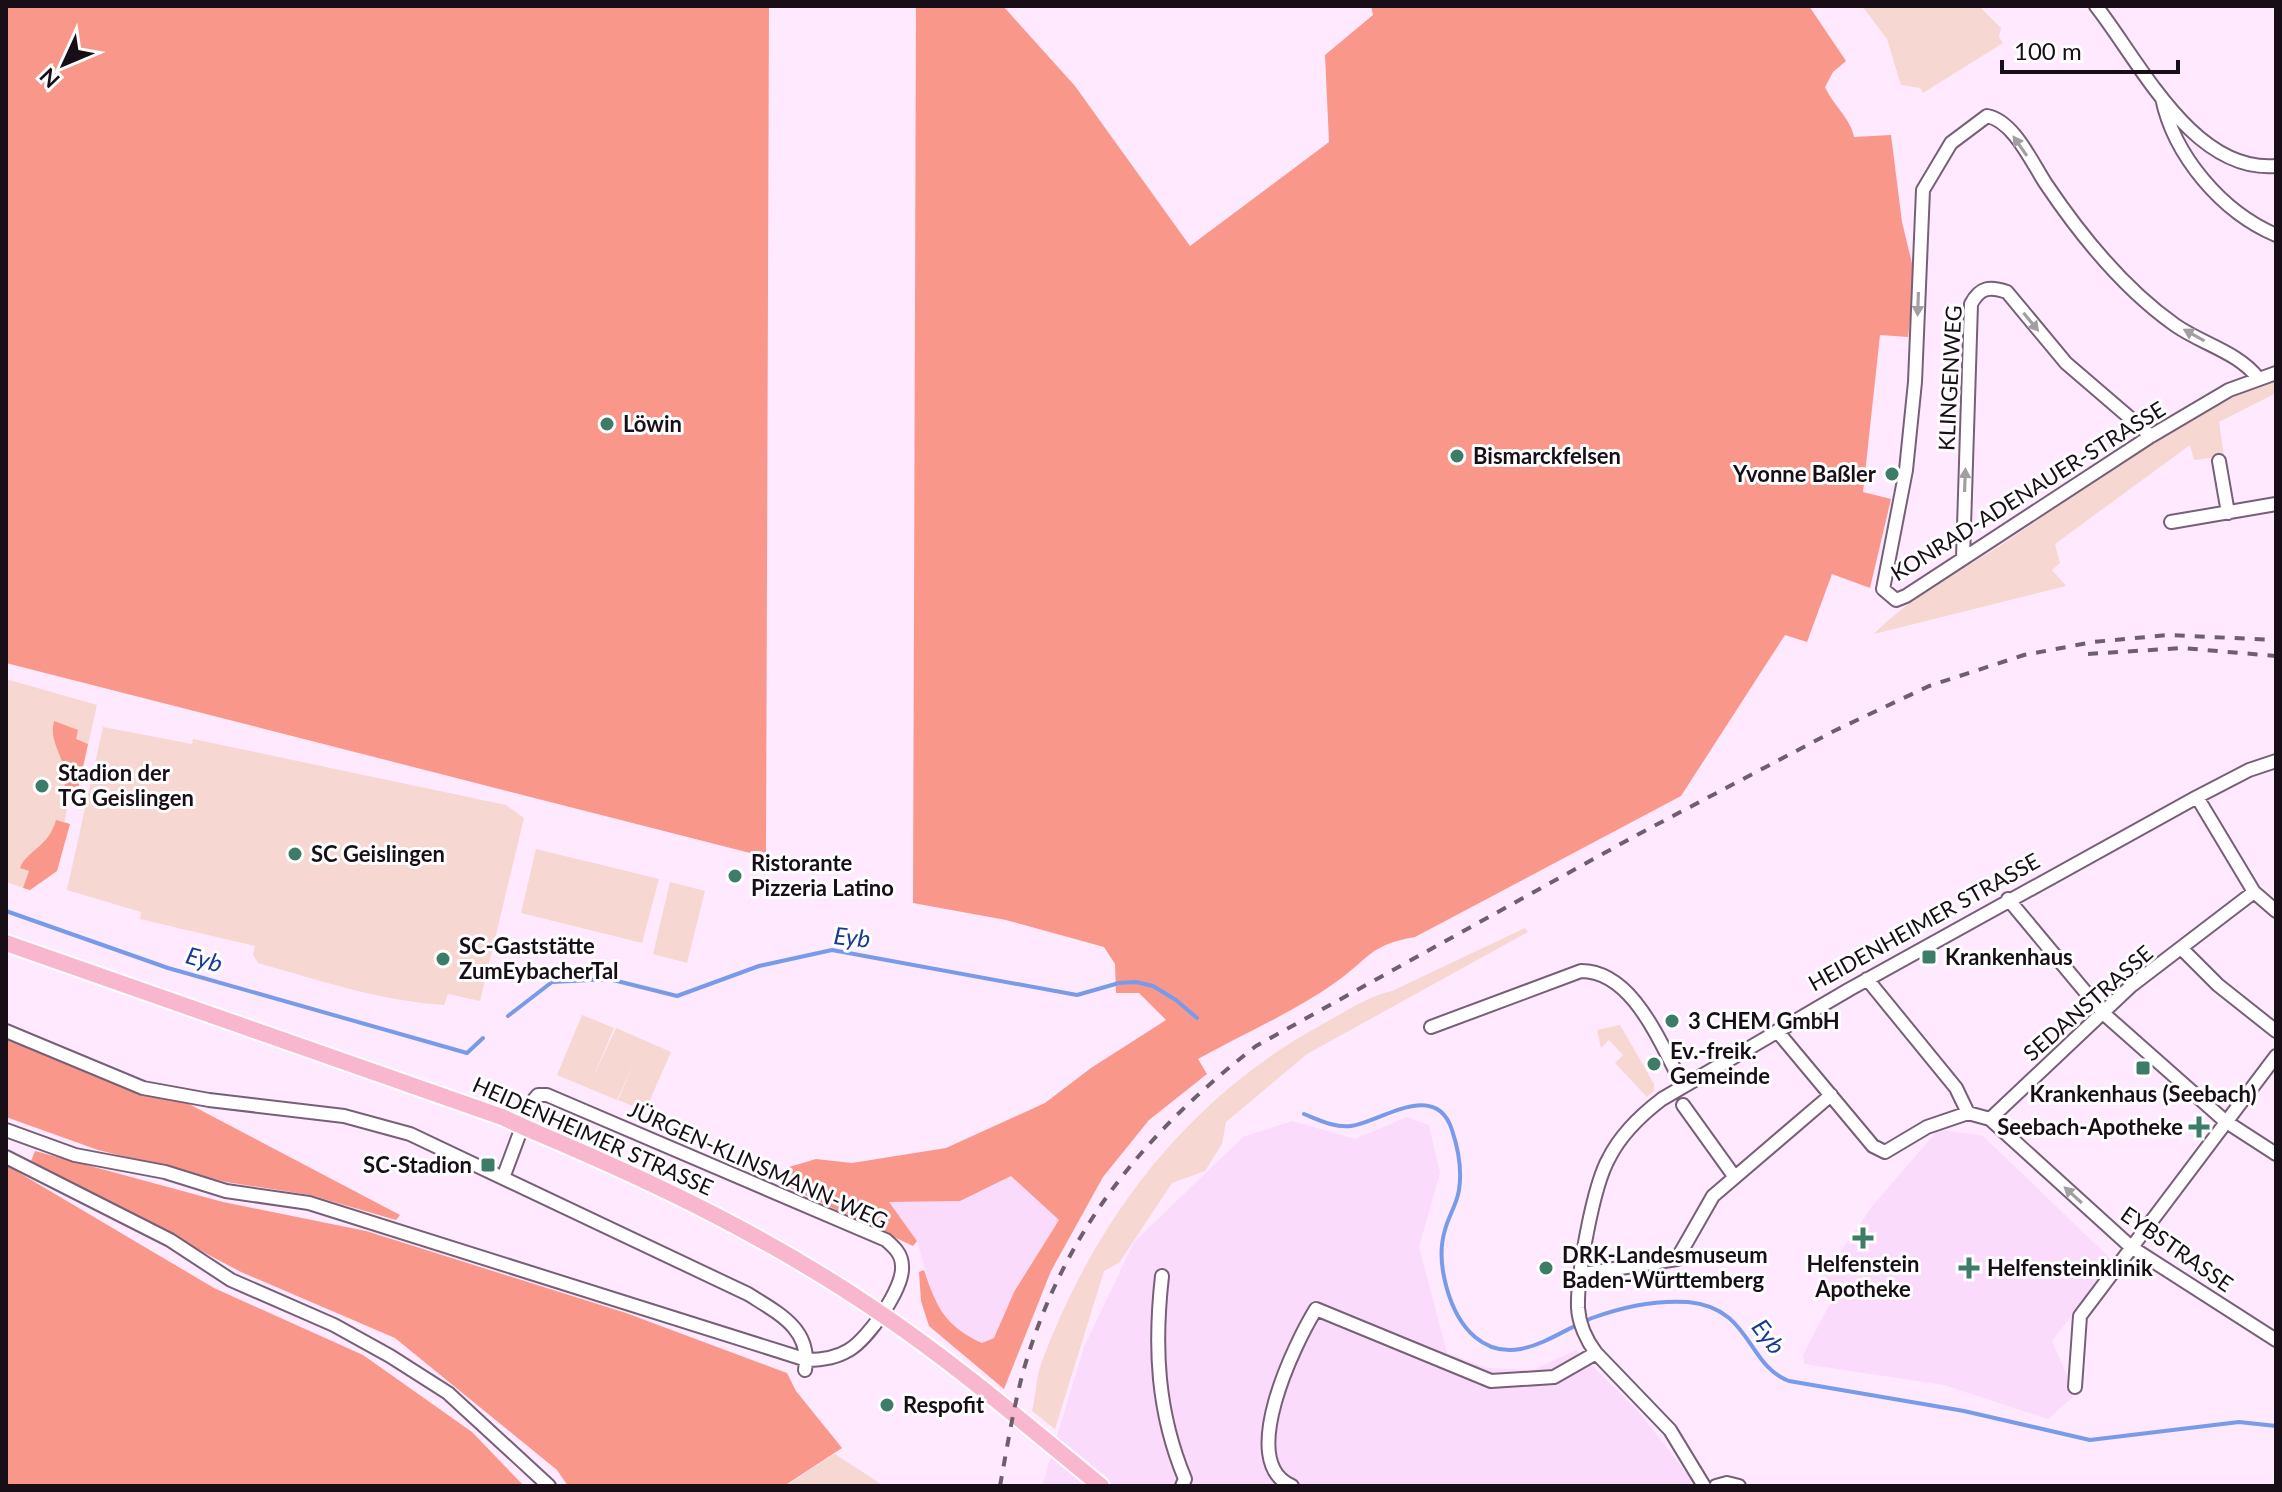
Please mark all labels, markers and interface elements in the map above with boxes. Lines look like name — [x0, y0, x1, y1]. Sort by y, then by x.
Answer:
north arrow — [24, 24, 104, 104]
scale bar — [2002, 24, 2178, 74]
text: 100 m — [2014, 36, 2082, 65]
text: N — [34, 63, 65, 94]
one-way arrow — [2013, 135, 2028, 156]
one-way arrow — [1911, 292, 1924, 317]
street label: KLINGENWEG — [1932, 305, 1967, 451]
one-way arrow — [2022, 312, 2039, 332]
one-way arrow — [2182, 329, 2205, 342]
street label: KONRAD-ADENAUER-STRASSE — [1886, 395, 2170, 586]
place label: Löwin — [623, 410, 682, 437]
marker: Löwin — [598, 415, 616, 433]
place label: Bismarckfelsen — [1473, 442, 1621, 469]
marker: Bismarckfelsen — [1448, 447, 1466, 465]
place label: Yvonne Baßler — [1732, 460, 1877, 487]
marker: Yvonne Baßler — [1883, 465, 1901, 483]
one-way arrow — [1959, 467, 1972, 492]
place label: Stadion der TG Geislingen — [58, 759, 194, 811]
marker: Stadion der TG Geislingen — [33, 777, 51, 795]
place label: SC Geislingen — [311, 840, 445, 867]
marker: SC Geislingen — [286, 845, 304, 863]
street label: HEIDENHEIMER STRASSE — [1803, 847, 2044, 996]
place label: Ristorante Pizzeria Latino — [751, 849, 894, 901]
marker: Ristorante Pizzeria Latino — [726, 867, 744, 885]
water label: Eyb — [832, 920, 872, 953]
place label: SC-Gaststätte ZumEybacherTal — [459, 932, 619, 984]
street label: SEDANSTRASSE — [2017, 939, 2158, 1066]
water label: Eyb — [183, 940, 226, 978]
place label: Krankenhaus — [1945, 943, 2073, 970]
marker: Krankenhaus — [1920, 948, 1938, 966]
marker: SC-Gaststätte ZumEybacherTal — [434, 950, 452, 968]
place label: 3 CHEM GmbH — [1688, 1007, 1840, 1034]
marker: 3 CHEM GmbH — [1663, 1012, 1681, 1030]
place label: Ev.-freik. Gemeinde — [1670, 1037, 1770, 1089]
marker: Ev.-freik. Gemeinde — [1645, 1055, 1663, 1073]
marker: Krankenhaus (Seebach) — [2134, 1059, 2152, 1077]
street label: HEIDENHEIMER STRASSE — [469, 1070, 718, 1201]
place label: Krankenhaus (Seebach) — [2030, 1080, 2256, 1107]
street label: JÜRGEN-KLINSMANN-WEG — [624, 1095, 892, 1234]
place label: Seebach-Apotheke — [1997, 1113, 2183, 1140]
marker: Seebach-Apotheke — [2190, 1118, 2208, 1136]
place label: SC-Stadion — [363, 1151, 472, 1178]
marker: SC-Stadion — [479, 1156, 497, 1174]
one-way arrow — [2064, 1186, 2083, 1204]
street label: EYBSTRASSE — [2116, 1200, 2239, 1297]
marker: Helfenstein Apotheke — [1854, 1229, 1872, 1247]
place label: DRK-Landesmuseum Baden-Württemberg — [1562, 1241, 1768, 1293]
place label: Helfenstein Apotheke — [1806, 1250, 1920, 1302]
place label: Helfensteinklinik — [1987, 1254, 2153, 1281]
marker: Helfensteinklinik — [1958, 1257, 1980, 1279]
marker: DRK-Landesmuseum Baden-Württemberg — [1537, 1259, 1555, 1277]
water label: Eyb — [1747, 1313, 1792, 1359]
place label: Respofit — [903, 1391, 985, 1418]
marker: Respofit — [878, 1396, 896, 1414]

